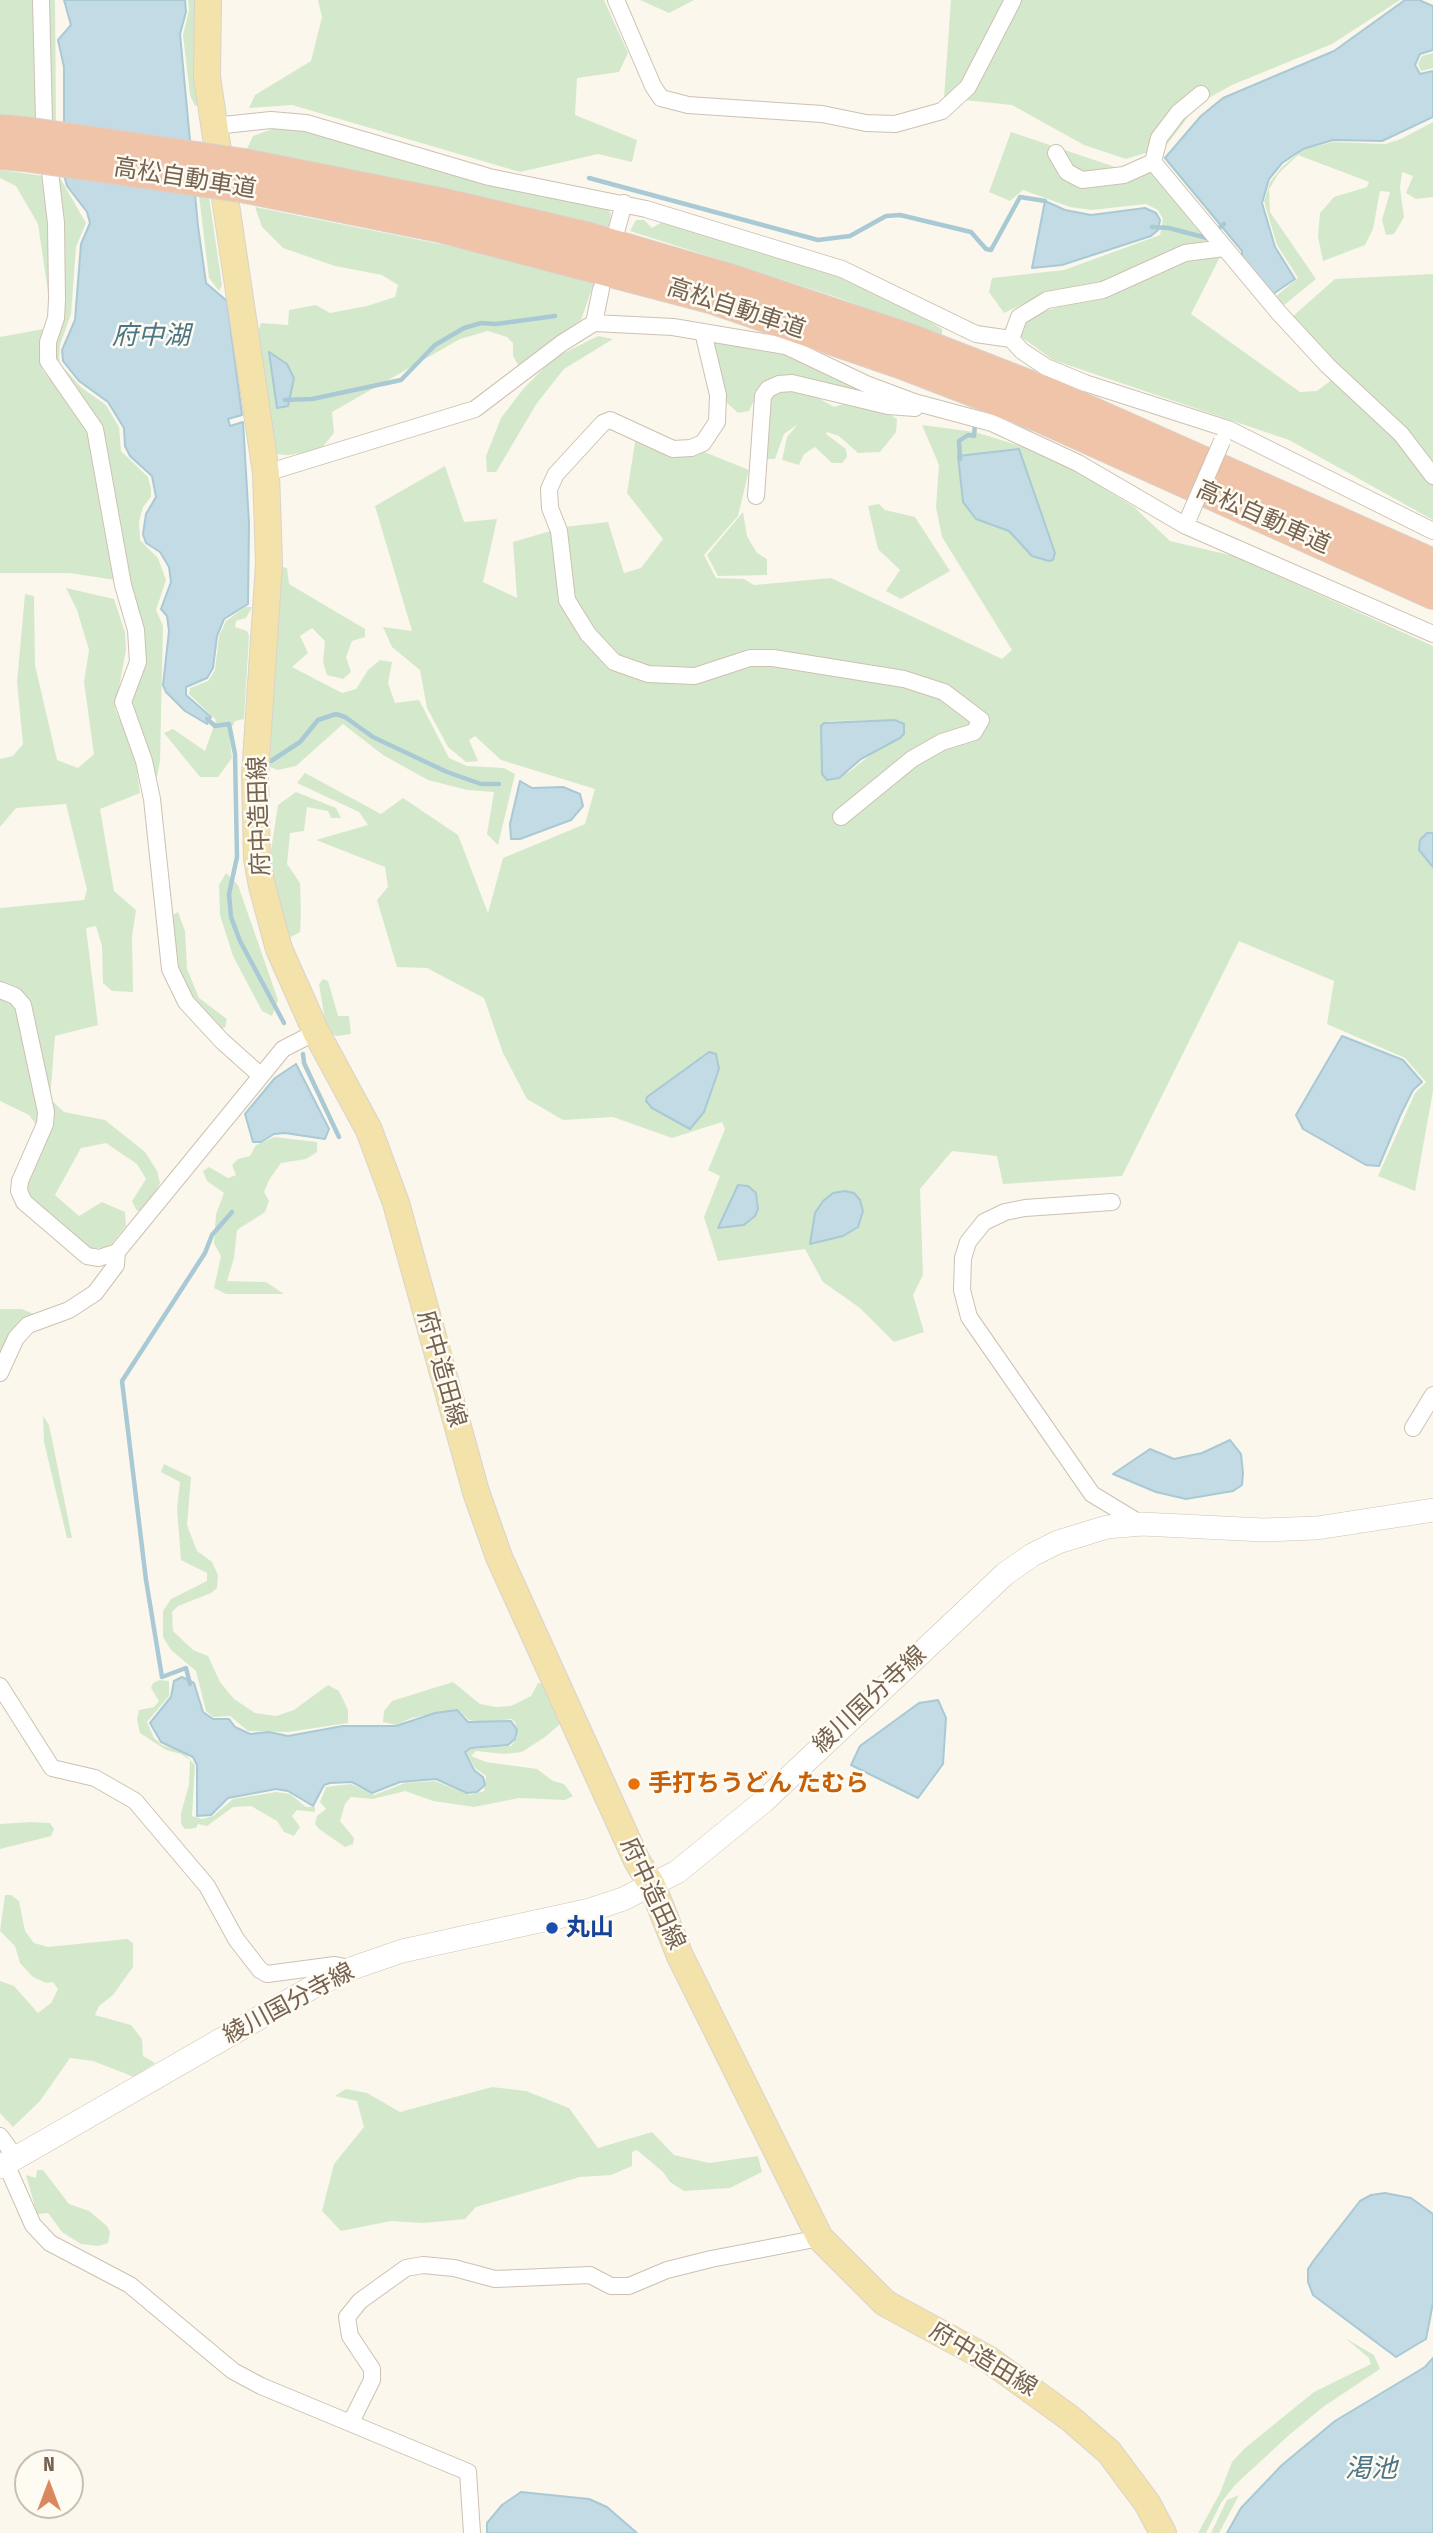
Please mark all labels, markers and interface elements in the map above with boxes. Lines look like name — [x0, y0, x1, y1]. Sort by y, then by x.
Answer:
street label: 高松自動車道 — [112, 154, 258, 204]
street label: 高松自動車道 — [663, 273, 809, 345]
water label: 府中湖 — [112, 321, 190, 353]
street label: 高松自動車道 — [1191, 476, 1335, 560]
street label: 府中造田線 — [244, 756, 276, 876]
street label: 府中造田線 — [411, 1307, 471, 1431]
street label: 綾川国分寺線 — [808, 1640, 932, 1760]
place label: 手打ちうどん たむら — [648, 1770, 869, 1798]
marker: 手打ちうどん たむら — [626, 1776, 642, 1792]
street label: 府中造田線 — [614, 1834, 690, 1954]
place label: 丸山 — [566, 1914, 614, 1942]
marker: 丸山 — [544, 1920, 560, 1936]
street label: 綾川国分寺線 — [219, 1957, 359, 2051]
street label: 府中造田線 — [924, 2317, 1042, 2403]
north arrow — [14, 2449, 84, 2519]
text: N — [43, 2453, 55, 2476]
water label: 渇池 — [1345, 2454, 1397, 2486]

